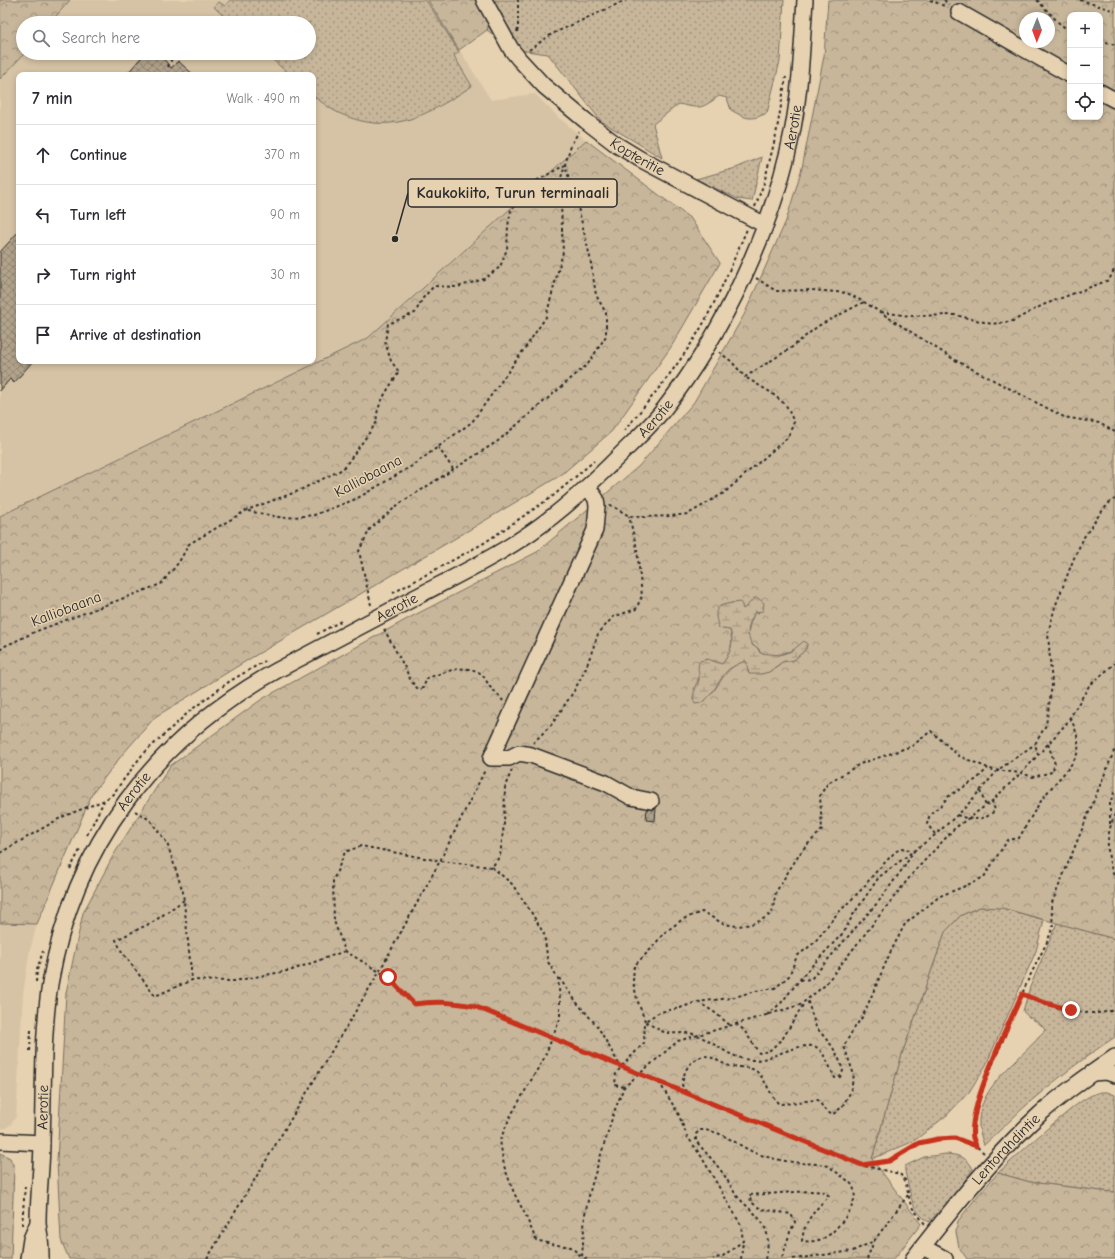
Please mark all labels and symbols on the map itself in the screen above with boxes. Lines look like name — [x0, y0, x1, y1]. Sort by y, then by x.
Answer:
north arrow — [1019, 12, 1055, 48]
street label: Aerotie — [780, 103, 806, 151]
street label: Kopteritie — [606, 134, 668, 180]
callout: Kaukokiito, Turun terminaali — [408, 179, 617, 207]
text: Kaukokiito, Turun terminaali — [417, 184, 609, 202]
street label: Aerotie — [634, 395, 677, 441]
street label: Kalliobaana — [331, 451, 405, 501]
street label: Kalliobaana — [28, 587, 104, 631]
street label: Aerotie — [373, 589, 421, 626]
street label: Aerotie — [113, 768, 155, 814]
route start — [379, 968, 397, 986]
route end — [1062, 1001, 1080, 1019]
street label: Aerotie — [33, 1084, 52, 1130]
street label: Lentorahdintie — [968, 1109, 1044, 1188]

